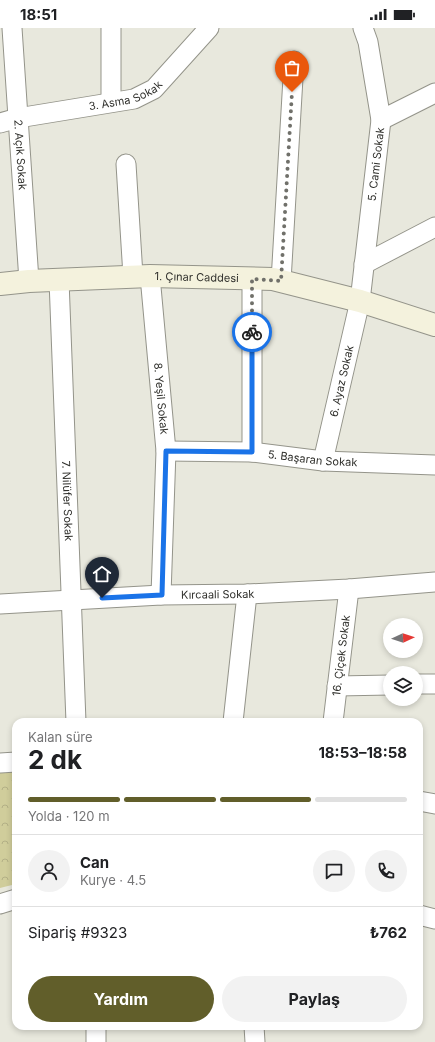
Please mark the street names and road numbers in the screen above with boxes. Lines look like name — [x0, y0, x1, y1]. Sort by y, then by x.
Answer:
street label: 3. Asma Sokak — [88, 78, 165, 113]
street label: 2. Açık Sokak — [11, 119, 30, 190]
street label: 5. Cami Sokak — [365, 126, 387, 202]
street label: 1. Çınar Caddesi — [155, 269, 239, 285]
street label: 6. Ayaz Sokak — [326, 344, 357, 418]
street label: 8. Yeşil Sokak — [151, 362, 171, 435]
street label: 5. Başaran Sokak — [267, 447, 358, 469]
street label: 7. Nilüfer Sokak — [59, 460, 76, 541]
street label: Kırcaali Sokak — [181, 587, 255, 602]
street label: 16. Çiçek Sokak — [329, 614, 353, 697]

